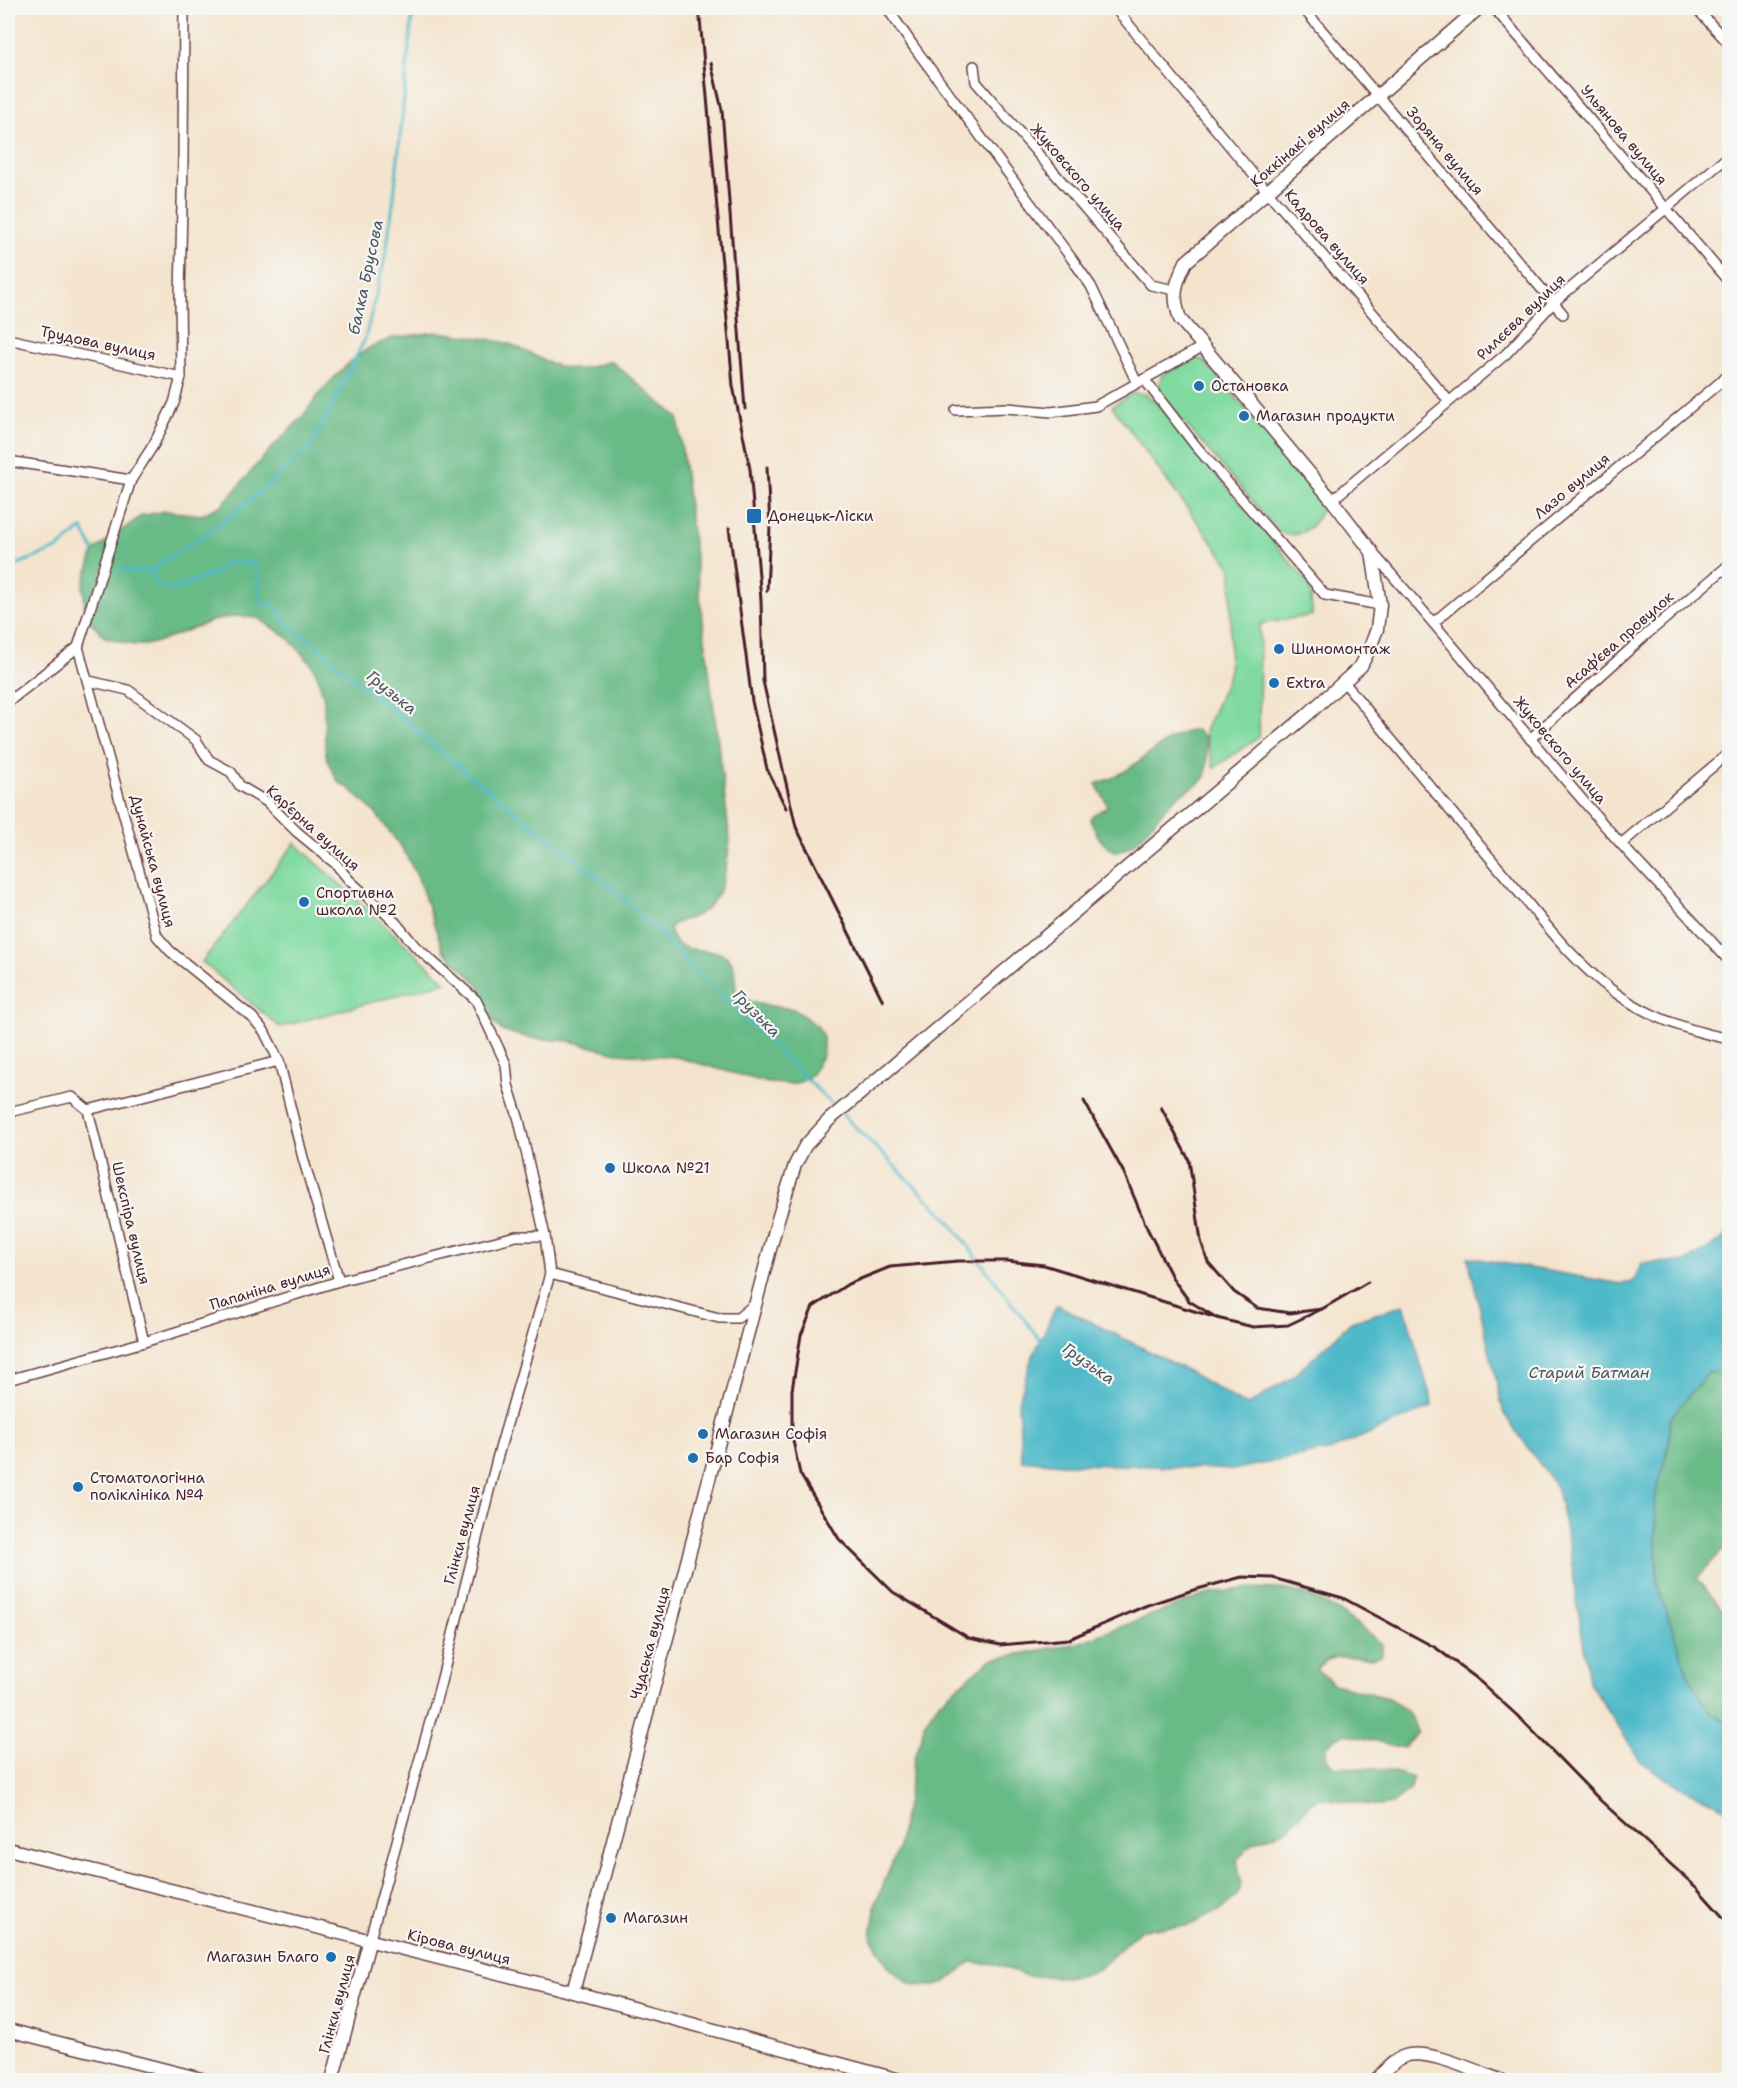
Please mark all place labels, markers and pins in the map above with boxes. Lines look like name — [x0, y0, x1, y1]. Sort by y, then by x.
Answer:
place label: Остановка — [1211, 376, 1289, 396]
marker: Остановка — [1192, 379, 1206, 393]
place label: Магазин продукти — [1256, 406, 1395, 426]
marker: Магазин продукти — [1237, 409, 1251, 423]
place label: Донецьк-Ліски — [768, 506, 874, 526]
marker: Донецьк-Ліски — [745, 507, 763, 525]
place label: Шиномонтаж — [1291, 639, 1391, 659]
marker: Шиномонтаж — [1272, 642, 1286, 656]
place label: Extra — [1286, 673, 1326, 693]
marker: Extra — [1267, 676, 1281, 690]
place label: Спортивна школа №2 — [316, 883, 397, 920]
marker: Спортивна школа №2 — [297, 895, 311, 909]
place label: Школа №21 — [622, 1158, 710, 1178]
marker: Школа №21 — [603, 1161, 617, 1175]
place label: Магазин Софія — [715, 1424, 827, 1444]
marker: Магазин Софія — [696, 1427, 710, 1441]
place label: Бар Софія — [705, 1448, 779, 1468]
marker: Бар Софія — [686, 1451, 700, 1465]
place label: Стоматологічна поліклініка №4 — [90, 1468, 206, 1505]
marker: Стоматологічна поліклініка №4 — [71, 1480, 85, 1494]
place label: Магазин — [623, 1908, 688, 1928]
marker: Магазин — [604, 1911, 618, 1925]
place label: Магазин Благо — [206, 1947, 319, 1967]
marker: Магазин Благо — [324, 1950, 338, 1964]

